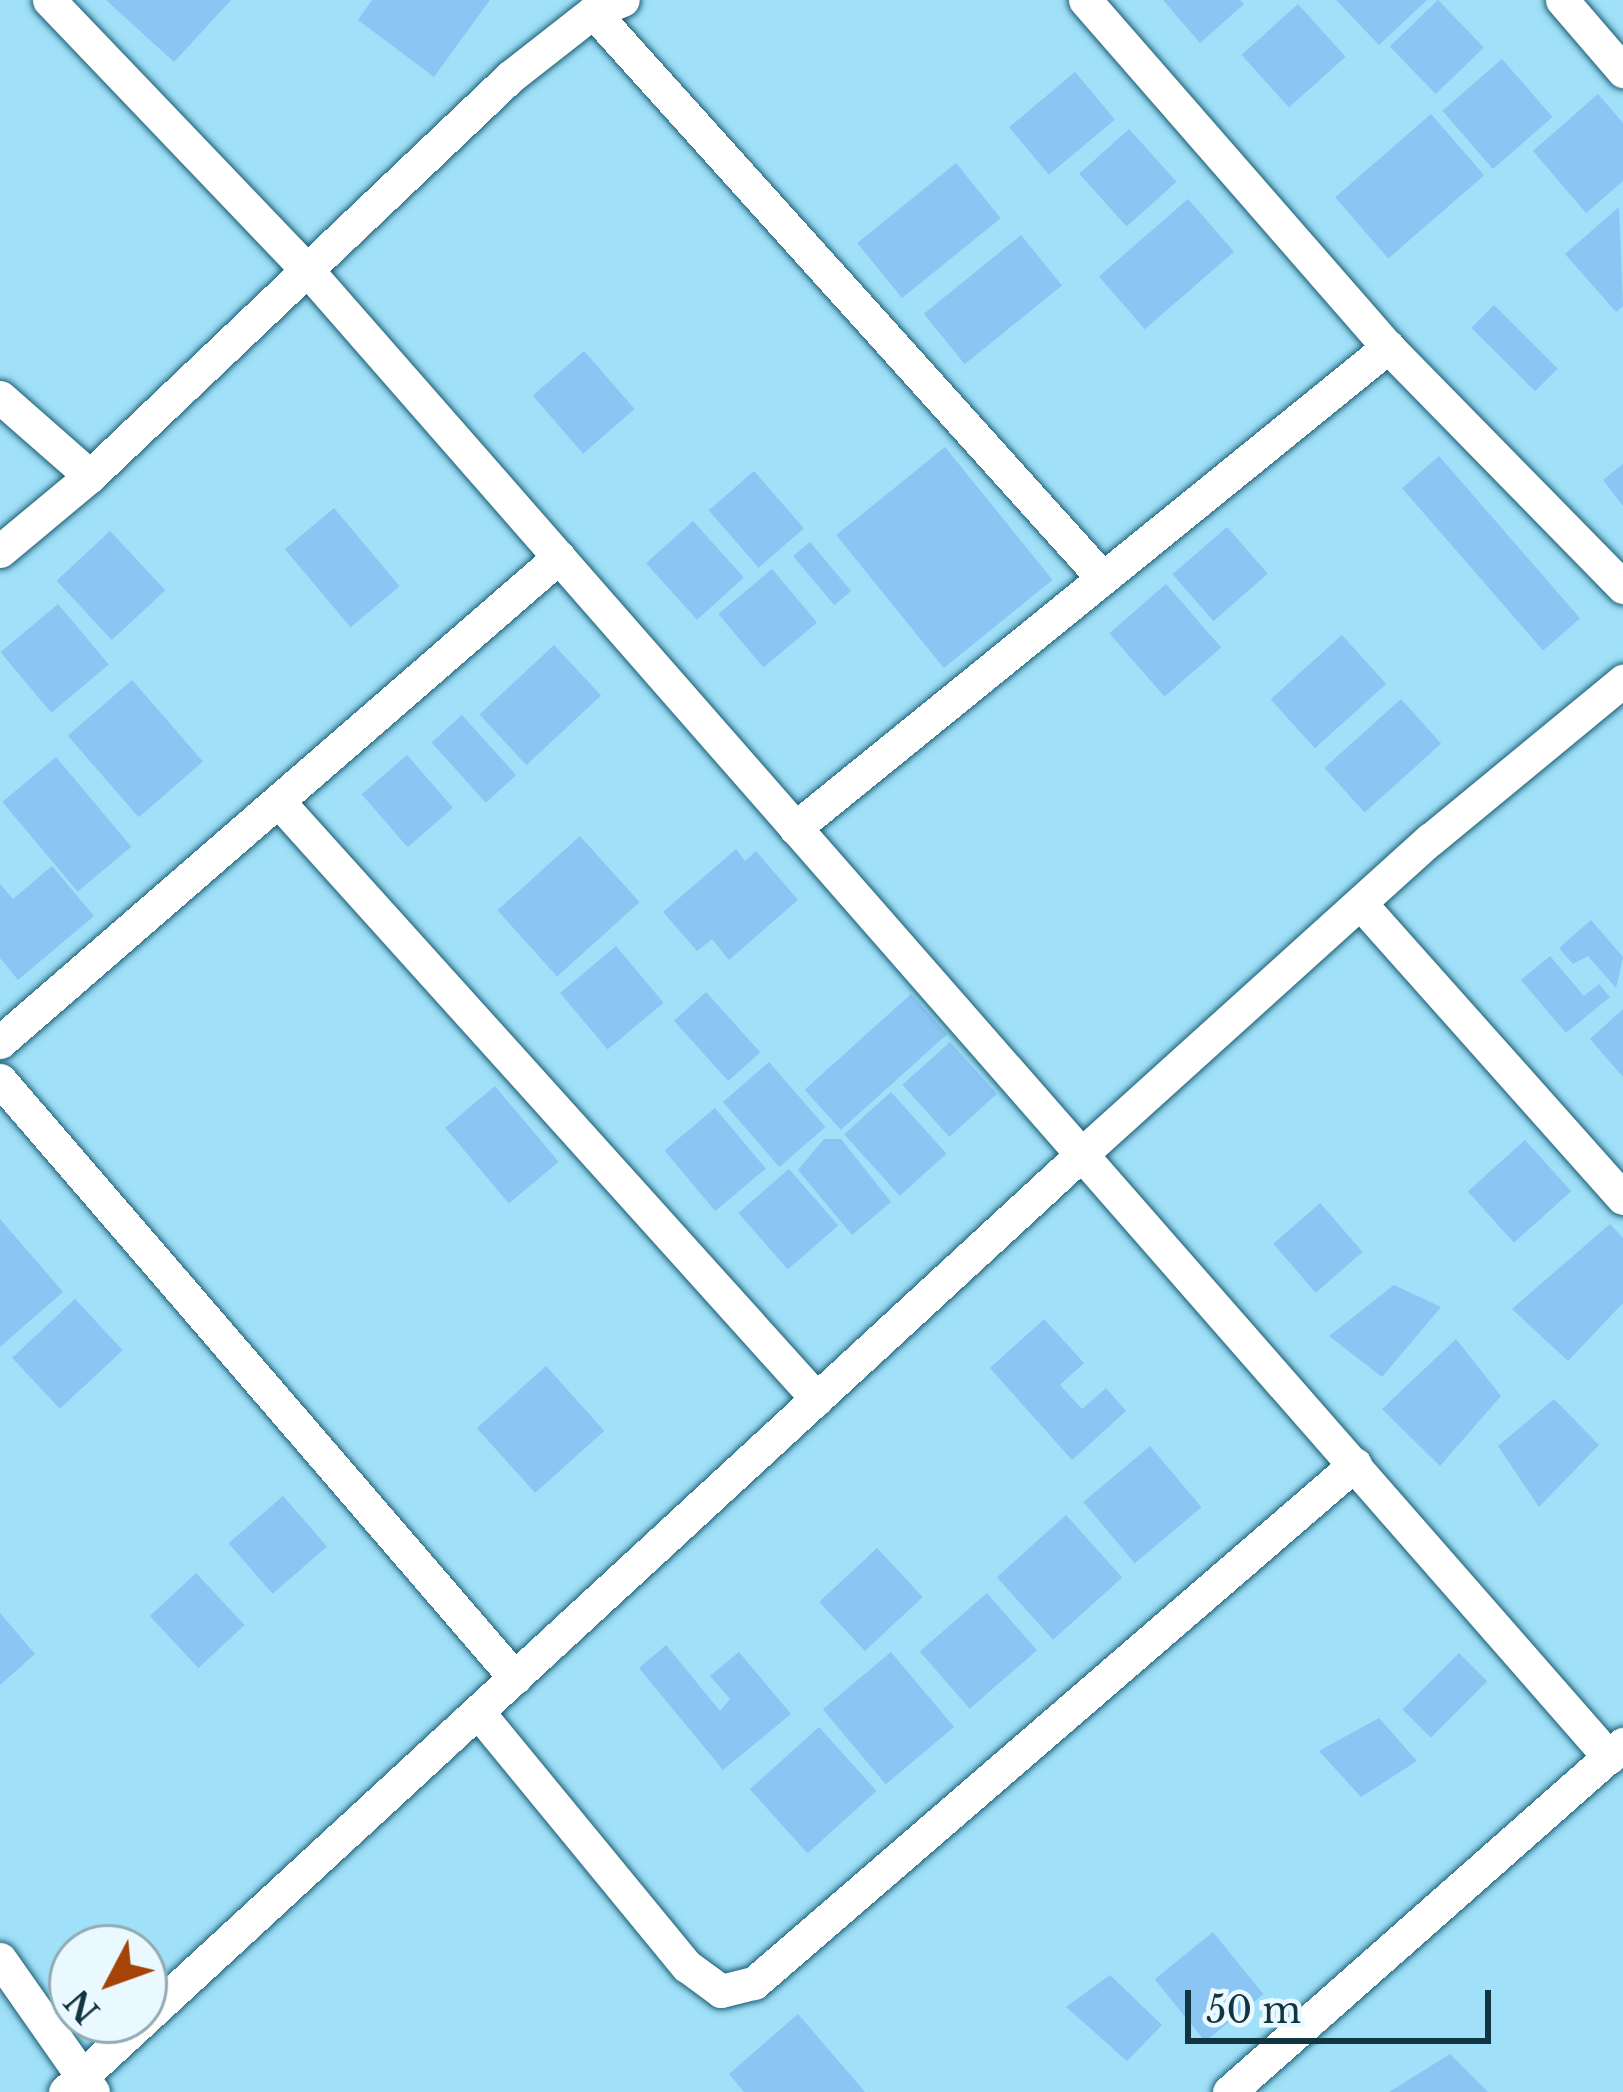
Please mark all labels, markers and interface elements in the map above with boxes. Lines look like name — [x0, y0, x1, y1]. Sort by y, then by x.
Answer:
north arrow — [48, 1924, 168, 2044]
scale bar — [1191, 1966, 1497, 2040]
text: N — [57, 1981, 108, 2031]
text: 50 m — [1206, 1988, 1301, 2033]

